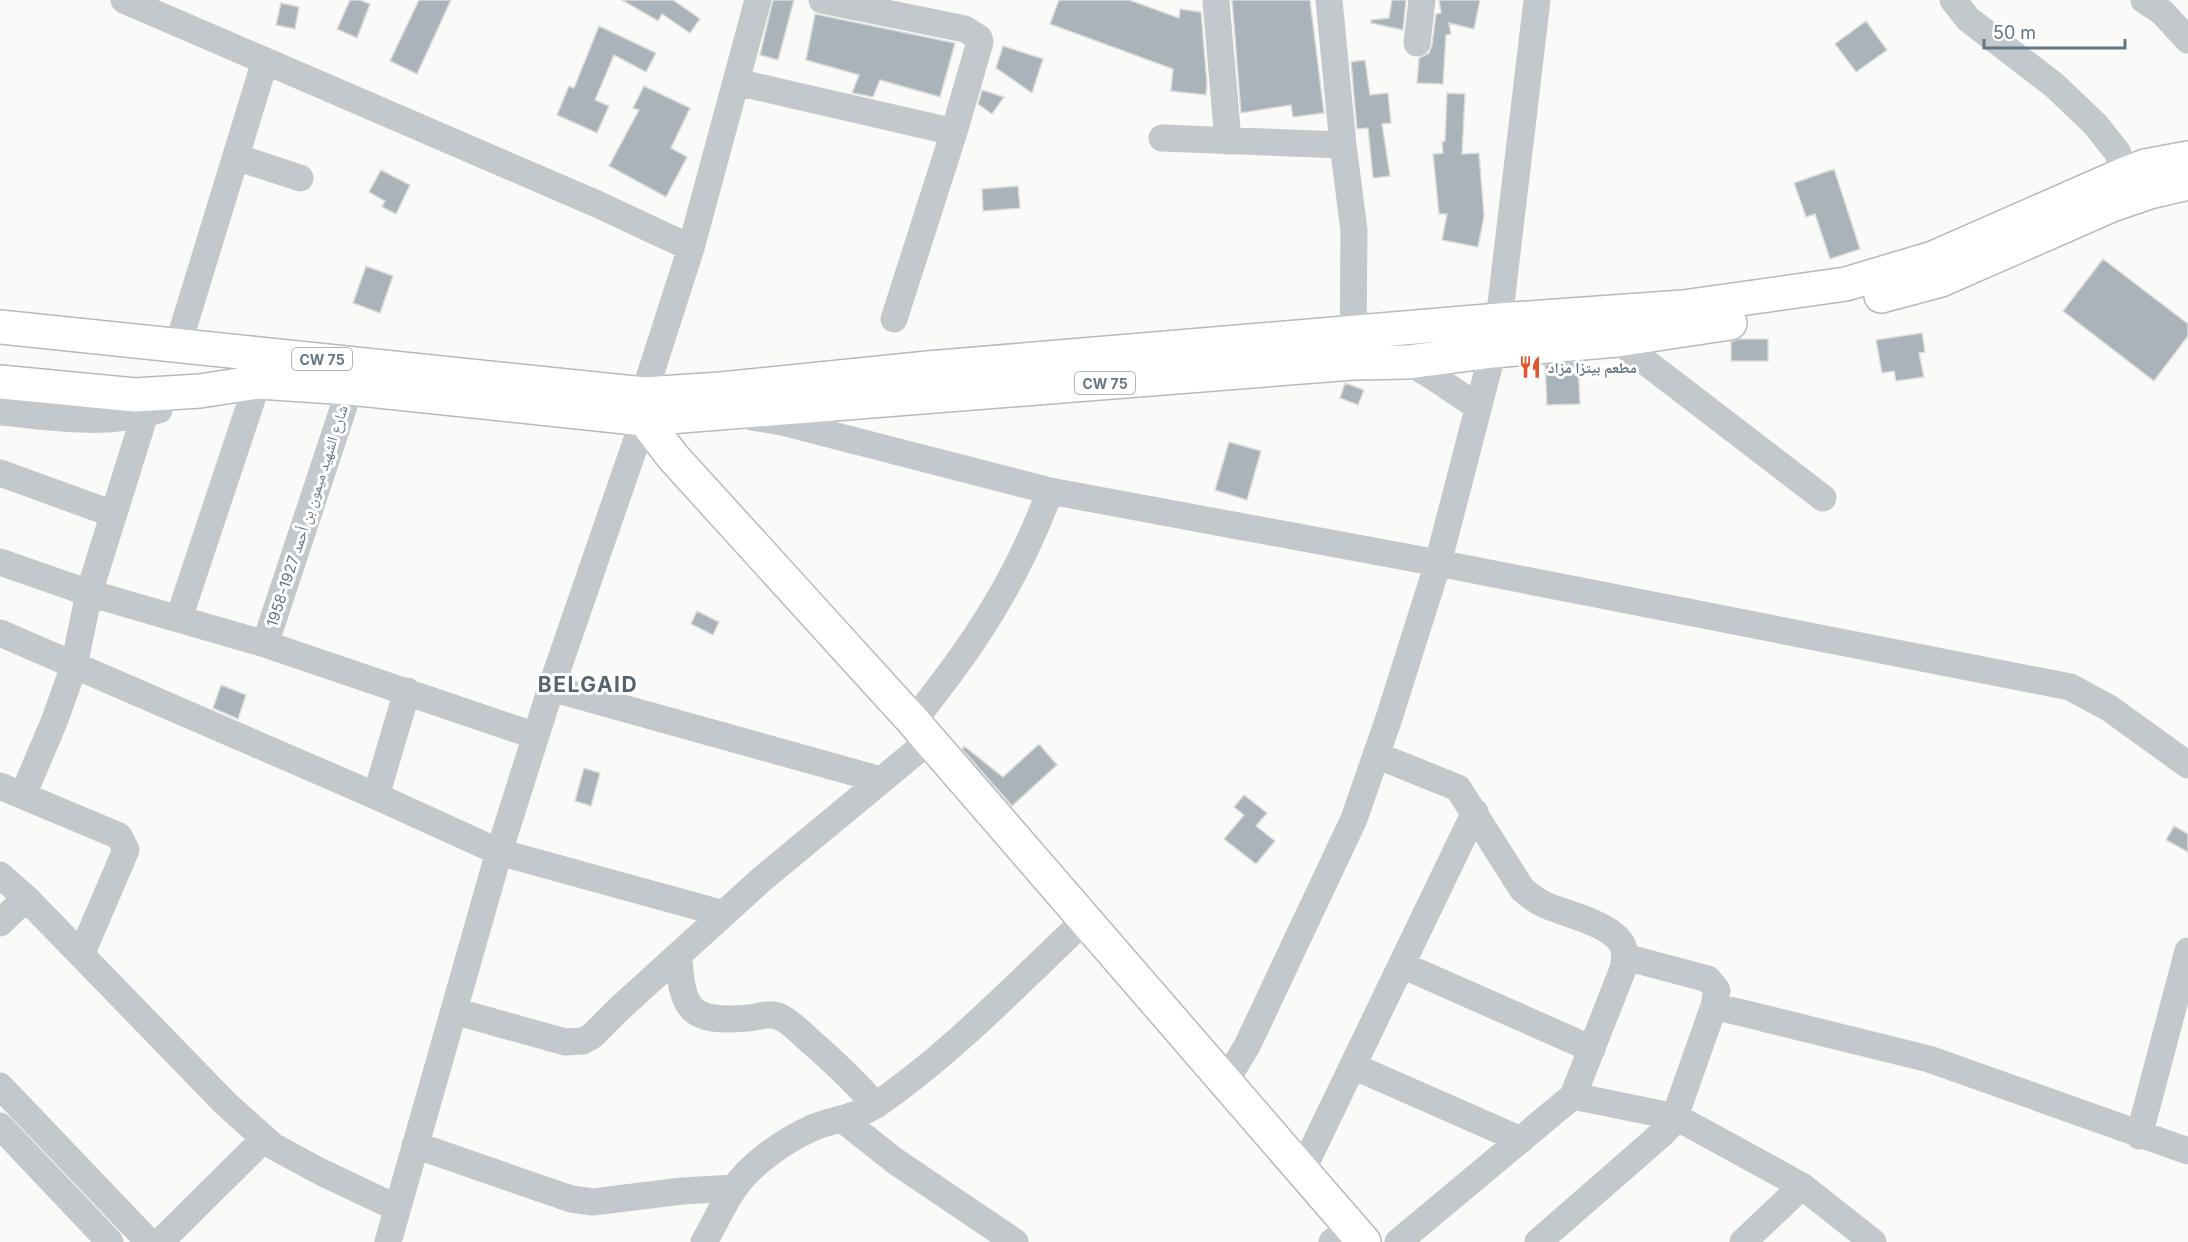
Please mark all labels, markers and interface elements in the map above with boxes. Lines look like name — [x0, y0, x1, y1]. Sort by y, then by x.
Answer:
scale bar — [1984, 12, 2125, 50]
text: 50 m — [1993, 22, 2036, 43]
road number: CW 75 — [292, 348, 352, 370]
restaurant icon: مطعم بيتزا مزاد — [1517, 354, 1543, 380]
place label: مطعم بيتزا مزاد — [1548, 358, 1637, 378]
road number: CW 75 — [1075, 372, 1135, 394]
street label: شارع الشهيد ميمون بن أحمد 1927-1958 — [262, 403, 353, 630]
district label: BELGAID — [538, 672, 638, 697]

